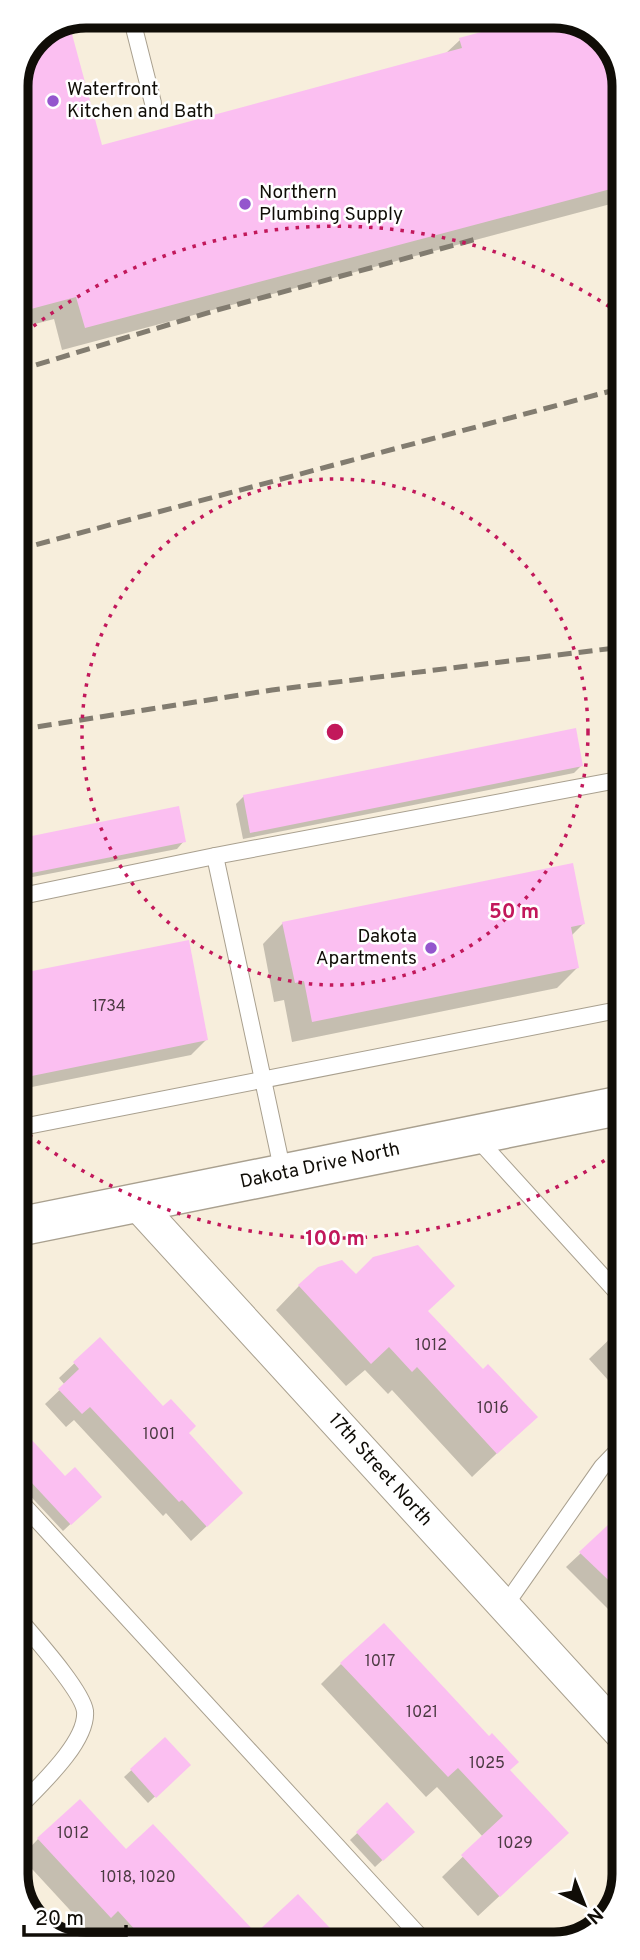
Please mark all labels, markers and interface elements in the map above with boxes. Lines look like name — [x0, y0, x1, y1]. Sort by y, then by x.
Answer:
place label: Waterfront Kitchen and Bath — [67, 78, 214, 124]
marker: Waterfront Kitchen and Bath — [45, 93, 61, 109]
place label: Northern Plumbing Supply — [259, 181, 403, 227]
marker: Northern Plumbing Supply — [237, 196, 253, 212]
centre of rings — [323, 720, 347, 744]
text: 50 m — [489, 899, 539, 926]
place label: Dakota Apartments — [316, 925, 417, 971]
marker: Dakota Apartments — [423, 940, 439, 956]
house number: 1734 — [92, 997, 126, 1017]
street label: Dakota Drive North — [238, 1137, 402, 1195]
text: 100 m — [305, 1226, 365, 1253]
house number: 1012 — [415, 1336, 447, 1356]
house number: 1016 — [477, 1399, 509, 1419]
street label: 17th Street North — [323, 1408, 437, 1532]
house number: 1001 — [143, 1425, 175, 1445]
house number: 1017 — [365, 1652, 395, 1672]
house number: 1021 — [406, 1703, 438, 1723]
house number: 1025 — [469, 1754, 505, 1774]
house number: 1012 — [57, 1824, 89, 1844]
house number: 1029 — [497, 1834, 533, 1854]
house number: 1018, 1020 — [100, 1868, 176, 1888]
north arrow — [549, 1869, 619, 1939]
scale bar — [24, 1894, 126, 1938]
text: N — [581, 1902, 607, 1928]
text: 20 m — [35, 1906, 84, 1933]

